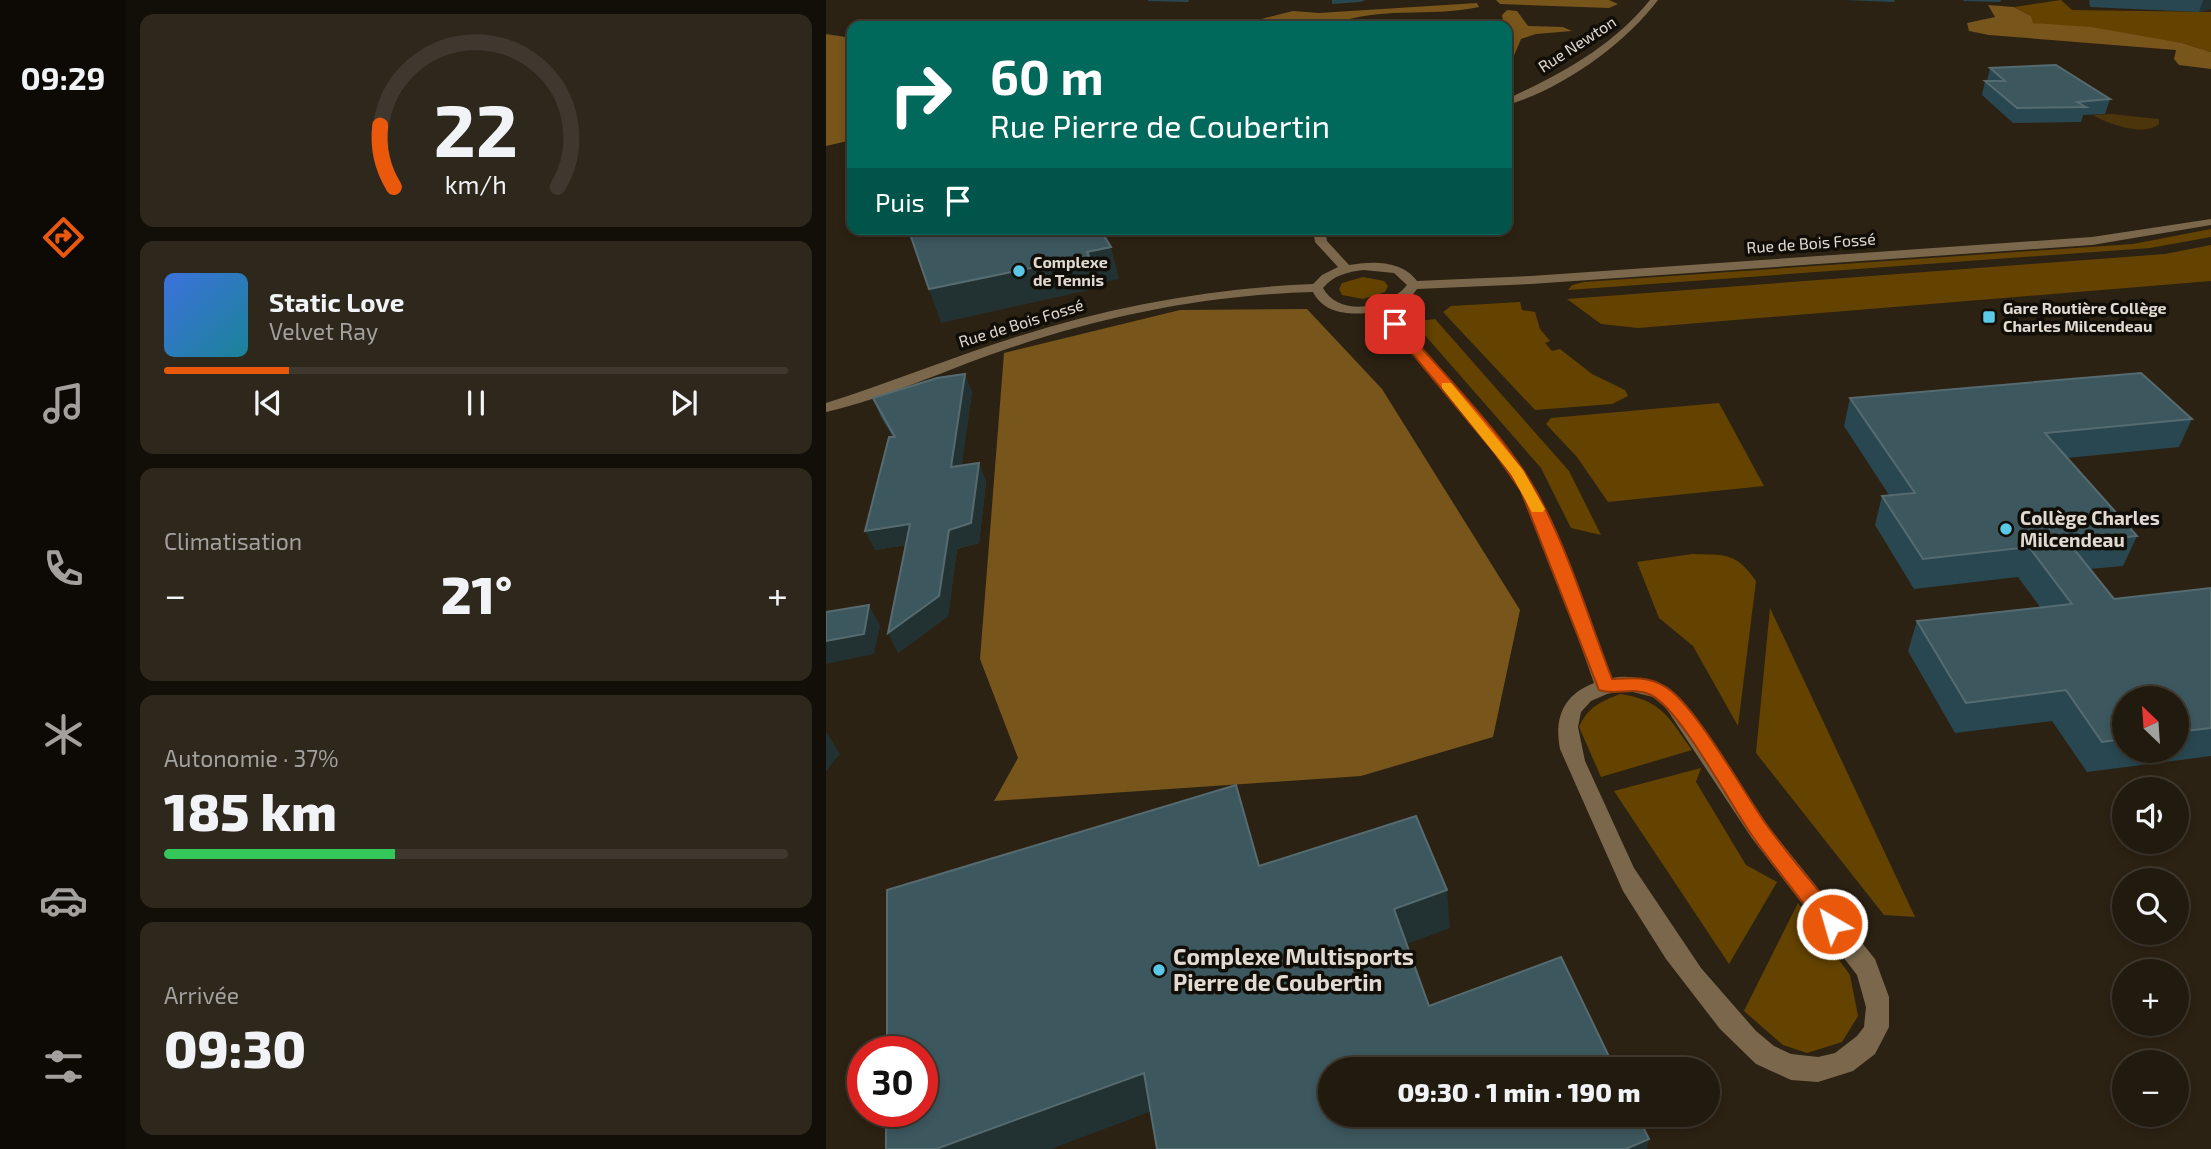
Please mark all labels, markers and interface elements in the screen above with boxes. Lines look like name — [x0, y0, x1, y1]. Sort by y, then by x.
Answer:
street label: Rue Newton — [1534, 11, 1619, 76]
text: 60 m — [990, 46, 1104, 105]
icon: right — [875, 49, 966, 140]
text: 09:29 — [21, 58, 105, 96]
text: 22 — [434, 84, 518, 172]
text: Rue Pierre de Coubertin — [990, 106, 1330, 144]
text: km/h — [445, 168, 507, 198]
icon: arrive — [939, 182, 977, 220]
text: Puis — [875, 186, 925, 217]
icon: directions — [39, 213, 88, 262]
street label: Rue de Bois Fossé — [1746, 229, 1876, 256]
place label: Complexe de Tennis — [1033, 252, 1108, 289]
marker: Complexe de Tennis — [1011, 263, 1027, 279]
text: Static Love — [269, 286, 405, 317]
pin — [1365, 294, 1425, 354]
street label: Rue de Bois Fossé — [956, 295, 1086, 351]
place label: Gare Routière Collège Charles Milcendeau — [2003, 298, 2167, 335]
icon: arrive — [1376, 305, 1414, 343]
marker: Gare Routière Collège Charles Milcendeau — [1981, 309, 1997, 325]
text: Velvet Ray — [269, 317, 378, 345]
icon: music — [39, 379, 88, 428]
icon: previous — [249, 384, 287, 422]
icon: pause — [457, 384, 495, 422]
icon: next — [665, 384, 703, 422]
place label: Collège Charles Milcendeau — [2020, 506, 2160, 551]
marker: Collège Charles Milcendeau — [1998, 521, 2014, 537]
text: Climatisation — [164, 527, 302, 555]
icon: phone — [39, 544, 88, 593]
text: 21° — [441, 562, 512, 624]
text: − — [164, 571, 186, 617]
text: + — [767, 571, 788, 617]
north arrow — [2112, 686, 2189, 763]
map controls — [2112, 686, 2189, 1127]
icon: climate — [39, 710, 88, 759]
text: Autonomie · 37% — [164, 744, 339, 772]
button: sound — [2112, 777, 2189, 854]
text: 185 km — [164, 779, 337, 841]
button: search — [2112, 868, 2189, 945]
icon: car — [39, 876, 88, 925]
position arrow — [1795, 887, 1869, 961]
place label: Complexe Multisports Pierre de Coubertin — [1173, 942, 1414, 996]
button: + — [2112, 959, 2189, 1036]
marker: Complexe Multisports Pierre de Coubertin — [1151, 962, 1167, 978]
text: Arrivée — [164, 981, 239, 1009]
text: 09:30 — [164, 1016, 306, 1078]
speed limit sign: 30 — [847, 1036, 938, 1127]
icon: filters — [39, 1042, 88, 1091]
button: − — [2112, 1050, 2189, 1127]
text: 09:30 · 1 min · 190 m — [1398, 1076, 1640, 1107]

